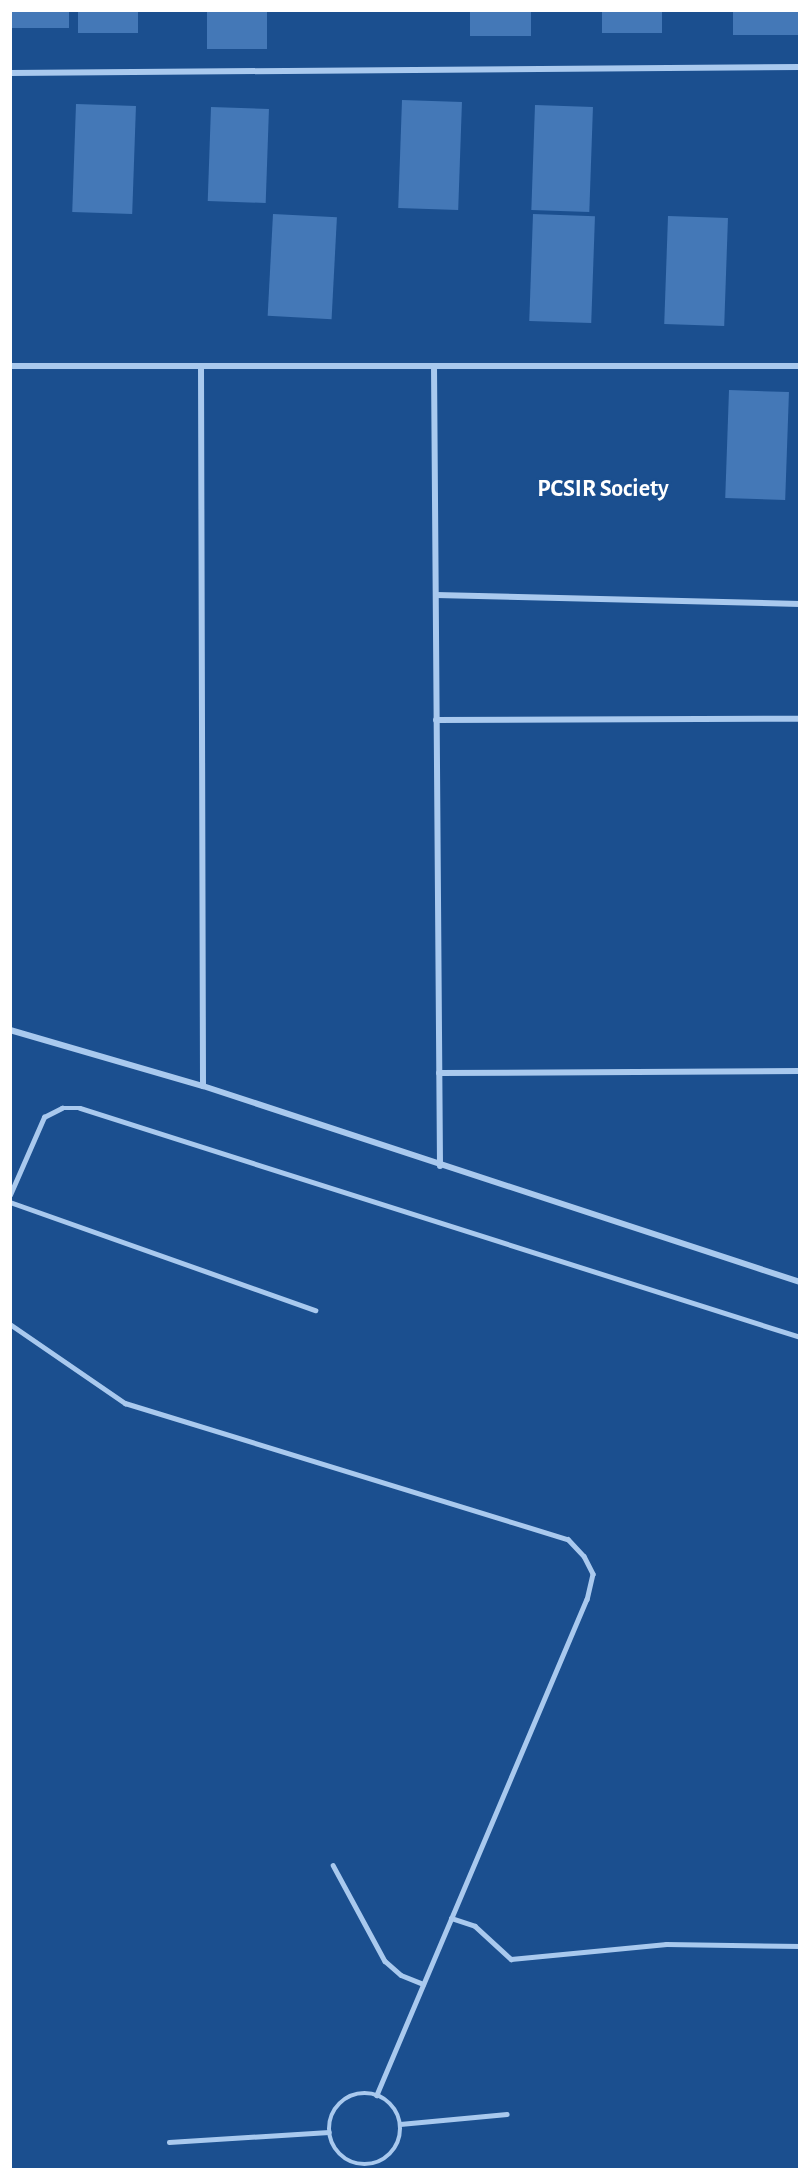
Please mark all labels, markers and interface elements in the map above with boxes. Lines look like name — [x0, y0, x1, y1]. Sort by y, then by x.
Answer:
district label: PCSIR Society — [537, 476, 669, 504]

